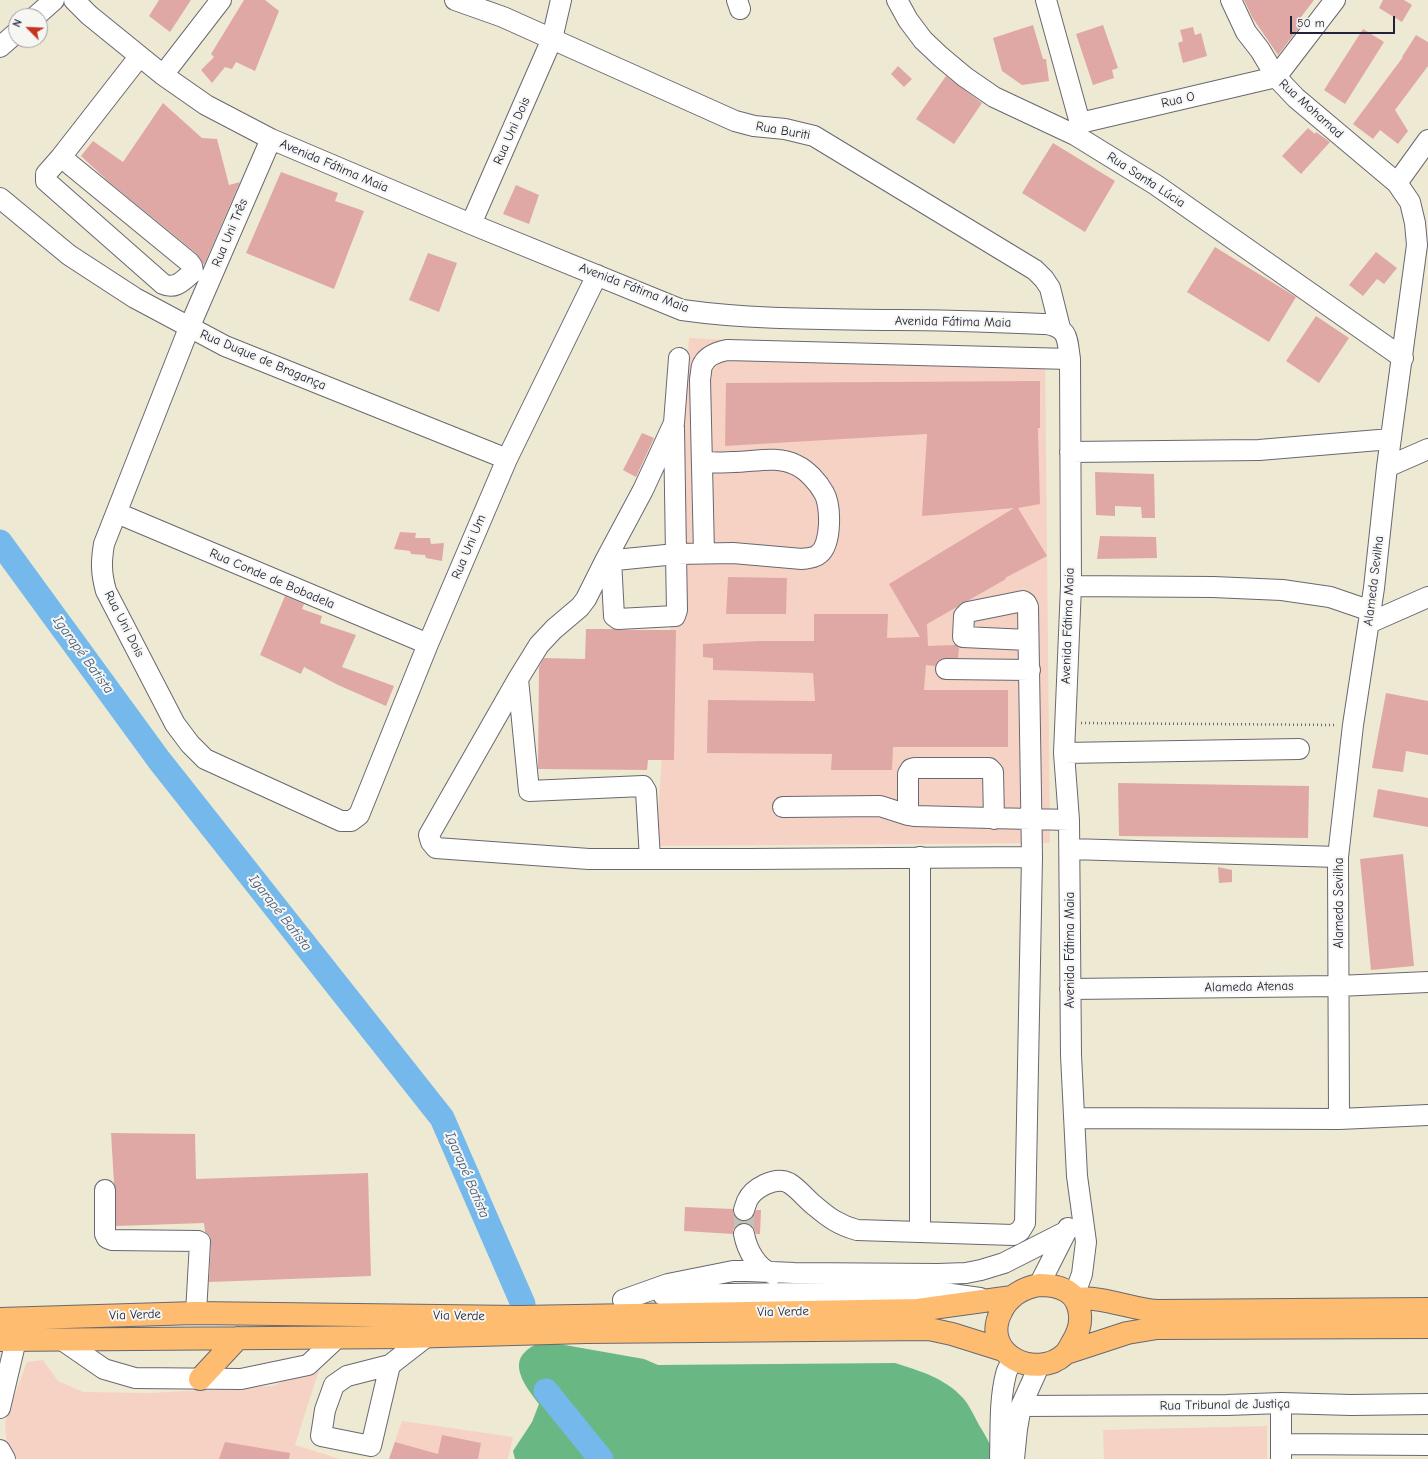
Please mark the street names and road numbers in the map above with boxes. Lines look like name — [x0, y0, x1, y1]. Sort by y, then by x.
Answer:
street label: Rua Mohamad — [1276, 76, 1346, 142]
street label: Rua O — [1160, 89, 1196, 111]
street label: Rua Uni Dois — [490, 95, 534, 167]
street label: Rua Buriti — [755, 119, 811, 143]
street label: Avenida Fátima Maia — [277, 136, 391, 196]
street label: Rua Santa Lúcia — [1104, 149, 1188, 211]
street label: Rua Uni Três — [209, 197, 251, 269]
street label: Avenida Fátima Maia — [577, 260, 691, 316]
street label: Avenida Fátima Maia — [895, 313, 1011, 331]
street label: Rua Duque de Bragança — [198, 326, 328, 394]
street label: Rua Uni Um — [448, 512, 490, 582]
street label: Alameda Sevilha — [1361, 535, 1387, 627]
street label: Rua Conde de Bobadela — [207, 546, 337, 612]
street label: Avenida Fátima Maia — [1058, 568, 1078, 684]
street label: Rua Uni Dois — [101, 588, 147, 660]
street label: Alameda Sevilha — [1331, 858, 1347, 948]
street label: Avenida Fátima Maia — [1062, 892, 1078, 1008]
street label: Alameda Atenas — [1204, 978, 1294, 996]
street label: Via Verde — [757, 1304, 809, 1320]
street label: Via Verde — [109, 1306, 161, 1324]
street label: Via Verde — [433, 1308, 485, 1324]
street label: Rua Tribunal de Justiça — [1160, 1396, 1290, 1414]

